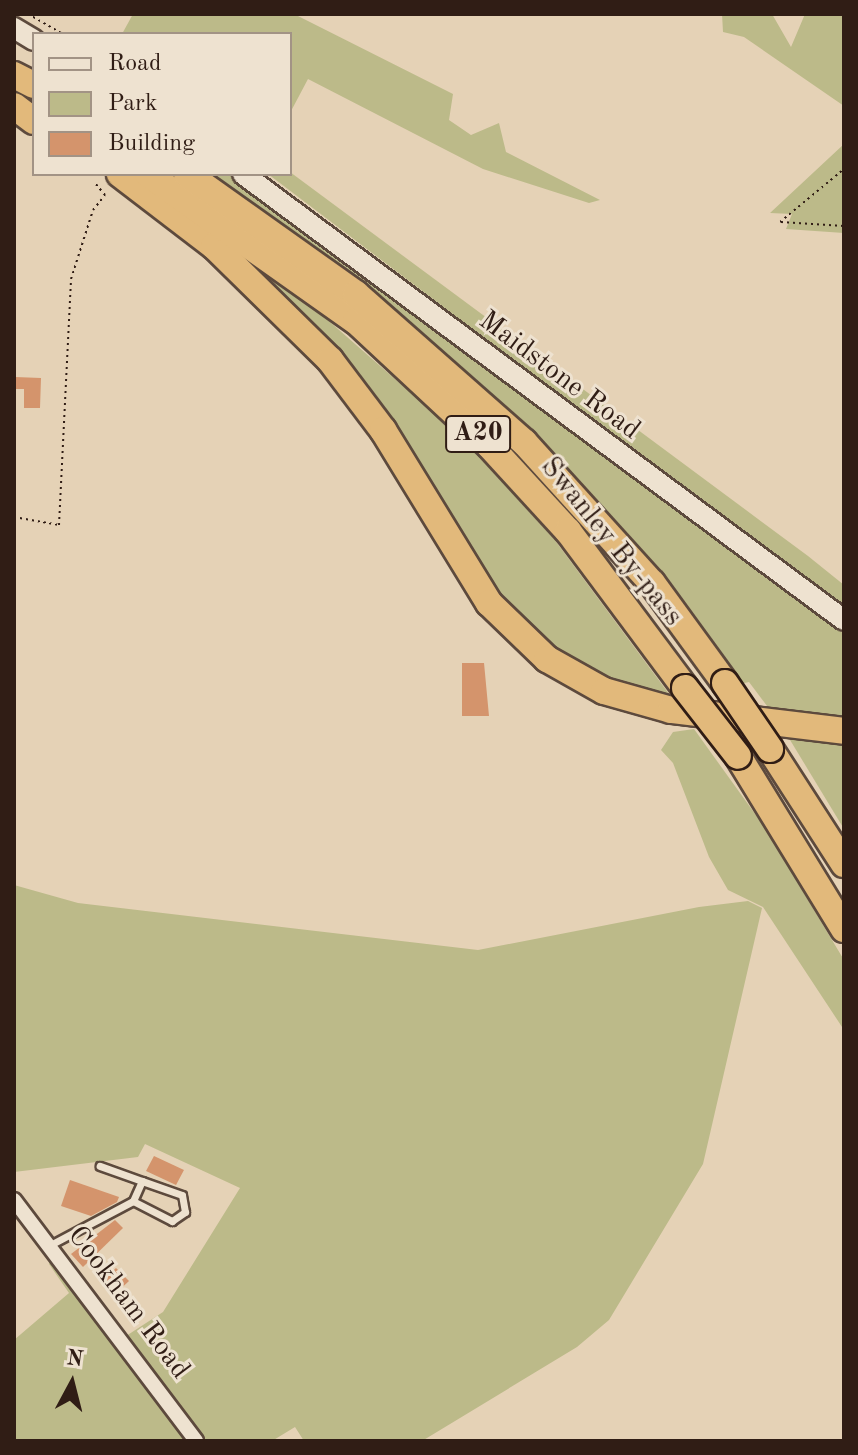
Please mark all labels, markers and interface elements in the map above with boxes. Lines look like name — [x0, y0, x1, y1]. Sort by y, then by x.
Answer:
legend — [32, 32, 292, 176]
text: Road — [108, 52, 161, 76]
text: Park — [108, 92, 157, 116]
text: Building — [108, 132, 195, 156]
street label: Maidstone Road — [472, 304, 646, 448]
road number: A20 — [444, 412, 512, 456]
street label: Swanley By-pass — [533, 451, 689, 633]
street label: Cookham Road — [60, 1220, 196, 1386]
north arrow — [32, 1343, 112, 1423]
text: N — [65, 1347, 85, 1371]

